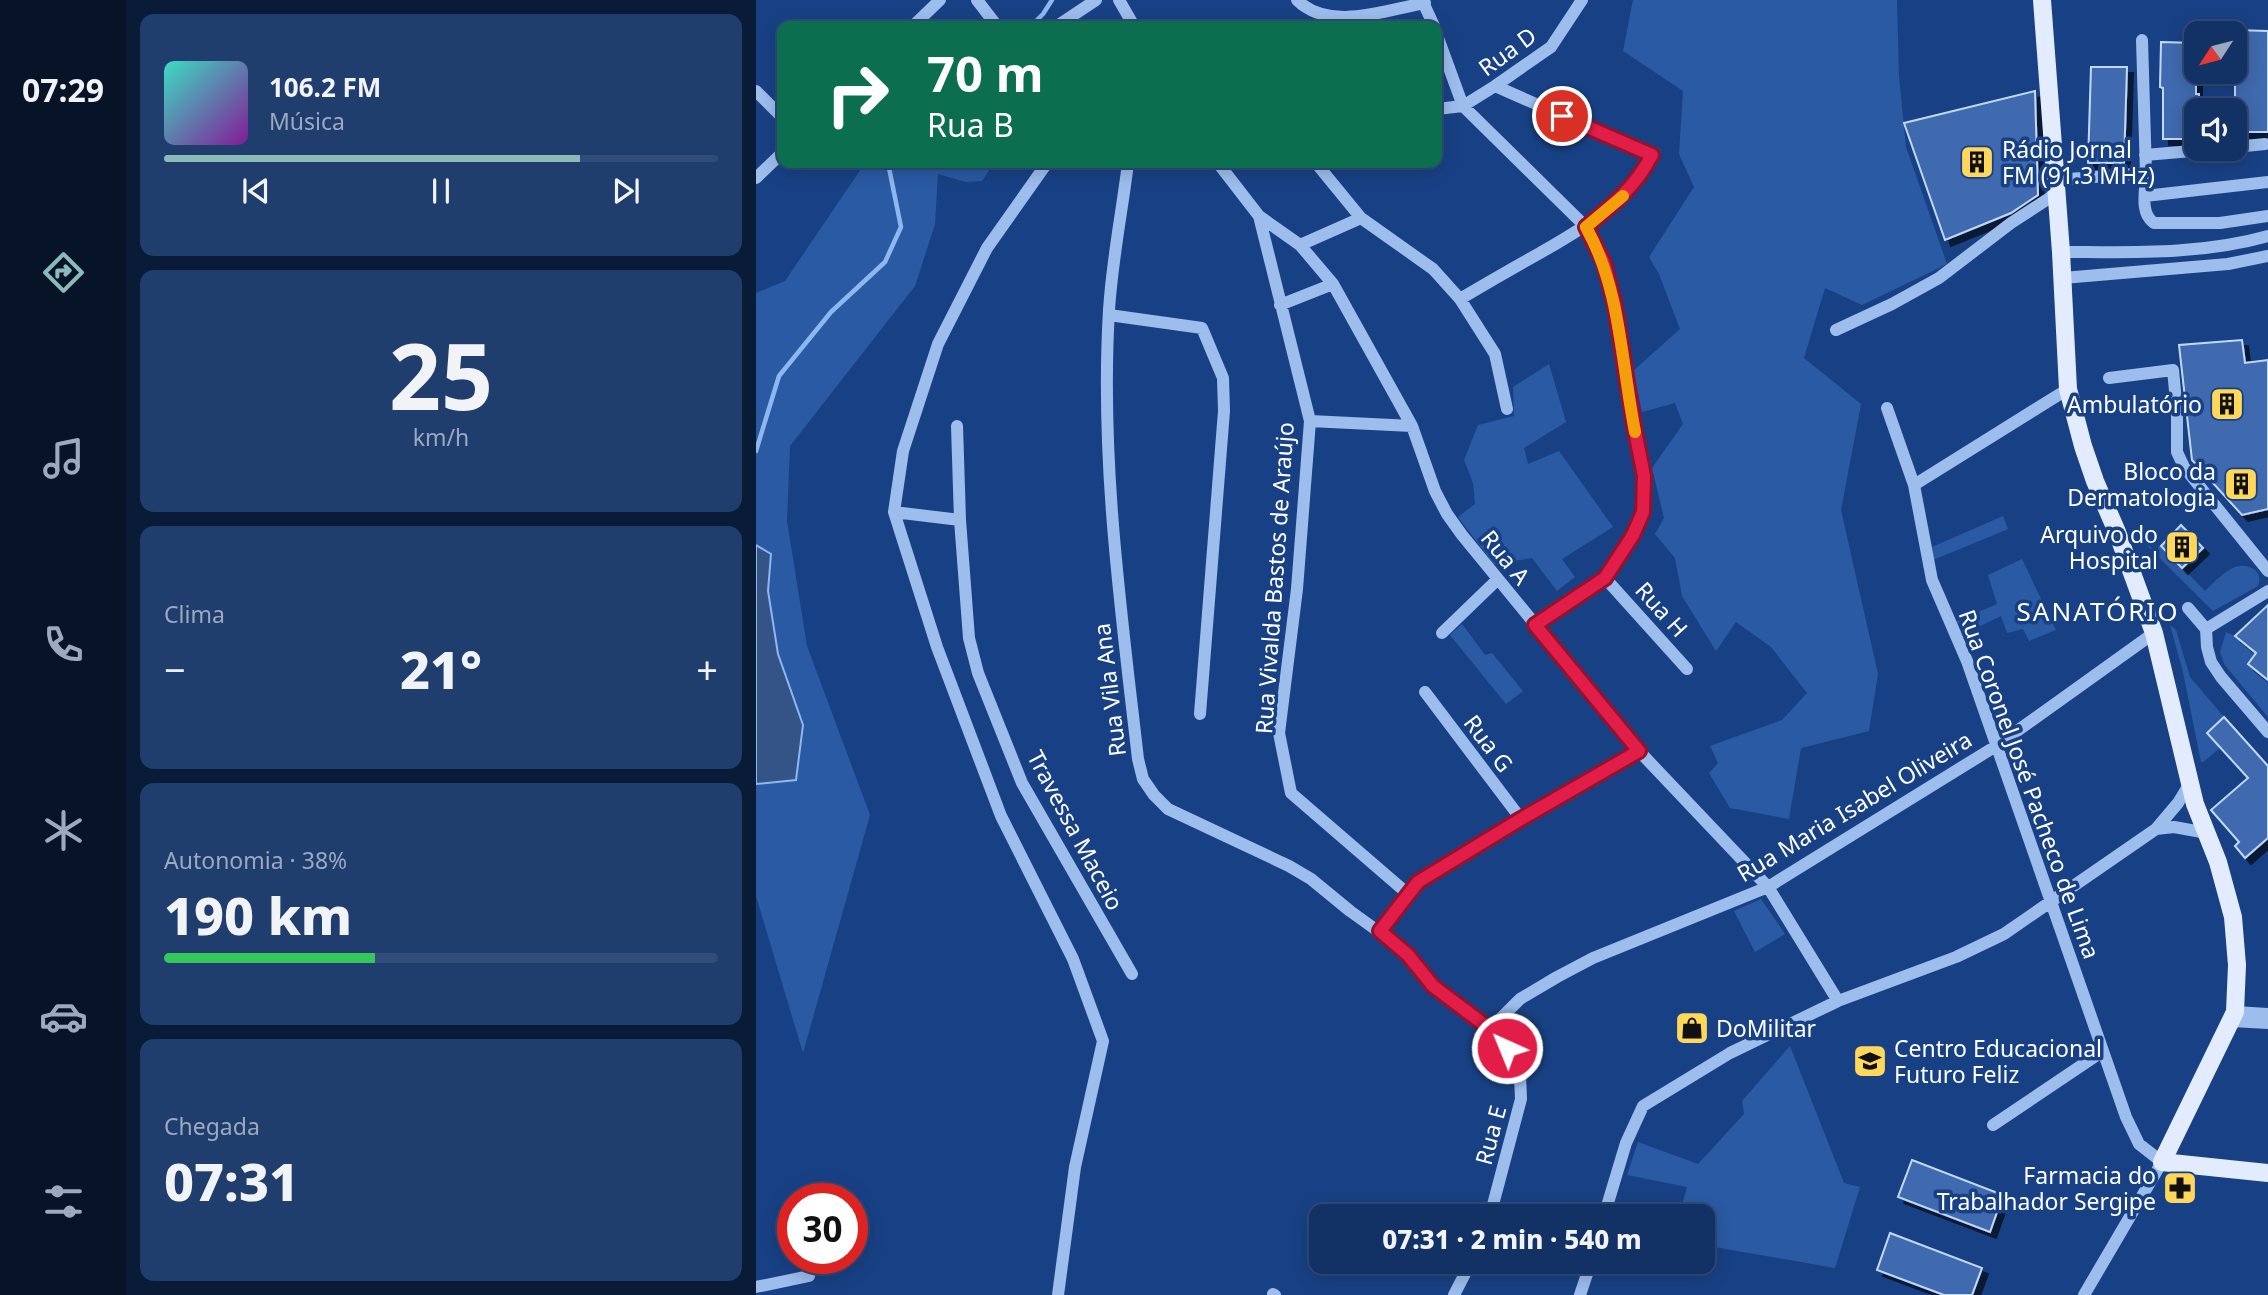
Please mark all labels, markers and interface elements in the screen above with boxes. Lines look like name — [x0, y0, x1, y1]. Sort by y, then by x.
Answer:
street label: Rua D — [1472, 19, 1542, 83]
north arrow — [2184, 21, 2247, 84]
map controls — [2184, 21, 2247, 161]
text: 70 m — [927, 40, 1044, 106]
icon: right — [812, 49, 903, 140]
text: 07:29 — [22, 68, 104, 111]
text: 106.2 FM — [269, 69, 381, 105]
pin — [1532, 86, 1592, 146]
icon: arrive — [1543, 97, 1581, 135]
button: sound — [2184, 98, 2247, 161]
text: Rua B — [927, 103, 1014, 146]
text: Música — [269, 105, 345, 137]
place label: Rádio Jornal FM (91.3 MHz) — [2002, 133, 2155, 191]
building icon: Rádio Jornal FM (91.3 MHz) — [1958, 143, 1996, 181]
icon: previous — [237, 172, 275, 210]
icon: pause — [422, 172, 460, 210]
icon: next — [607, 172, 645, 210]
icon: directions — [39, 248, 88, 297]
text: 25 — [389, 313, 493, 437]
building icon: Ambulatório — [2208, 385, 2246, 423]
place label: Ambulatório — [2067, 388, 2202, 420]
text: km/h — [413, 421, 469, 453]
street label: Rua Vivalda Bastos de Araújo — [1247, 421, 1301, 735]
icon: music — [39, 434, 88, 483]
place label: Bloco da Dermatologia — [2067, 455, 2216, 513]
building icon: Bloco da Dermatologia — [2222, 465, 2260, 503]
place label: Arquivo do Hospital — [2040, 518, 2158, 576]
street label: Rua A — [1474, 523, 1538, 591]
building icon: Arquivo do Hospital — [2163, 528, 2201, 566]
street label: Rua H — [1629, 574, 1695, 644]
district label: SANATÓRIO — [2017, 593, 2179, 629]
text: Clima — [164, 598, 225, 630]
street label: Rua Coronel José Pacheco de Lima — [1952, 605, 2108, 963]
icon: phone — [39, 620, 88, 669]
street label: Rua Vila Ana — [1085, 622, 1133, 758]
text: 21° — [400, 633, 482, 704]
text: − — [164, 643, 186, 695]
text: + — [696, 643, 718, 695]
street label: Rua G — [1457, 708, 1521, 778]
street label: Rua Maria Isabel Oliveira — [1731, 723, 1977, 889]
street label: Travessa Maceio — [1020, 744, 1132, 916]
icon: climate — [39, 806, 88, 855]
text: Autonomia · 38% — [164, 844, 347, 876]
text: 190 km — [164, 879, 352, 950]
icon: car — [39, 992, 88, 1041]
shop icon: DoMilitar — [1673, 1009, 1711, 1047]
position arrow — [1470, 1011, 1544, 1085]
place label: DoMilitar — [1716, 1012, 1817, 1044]
place label: Centro Educacional Futuro Feliz — [1894, 1032, 2102, 1090]
school or university icon: Centro Educacional Futuro Feliz — [1851, 1042, 1889, 1080]
street label: Rua E — [1467, 1102, 1513, 1168]
text: Chegada — [164, 1110, 260, 1142]
text: 07:31 — [164, 1145, 299, 1216]
place label: Farmacia do Trabalhador Sergipe — [1937, 1159, 2156, 1217]
pharmacy icon: Farmacia do Trabalhador Sergipe — [2161, 1169, 2199, 1207]
icon: filters — [39, 1177, 88, 1226]
speed limit sign: 30 — [777, 1183, 868, 1274]
text: 07:31 · 2 min · 540 m — [1382, 1221, 1642, 1257]

